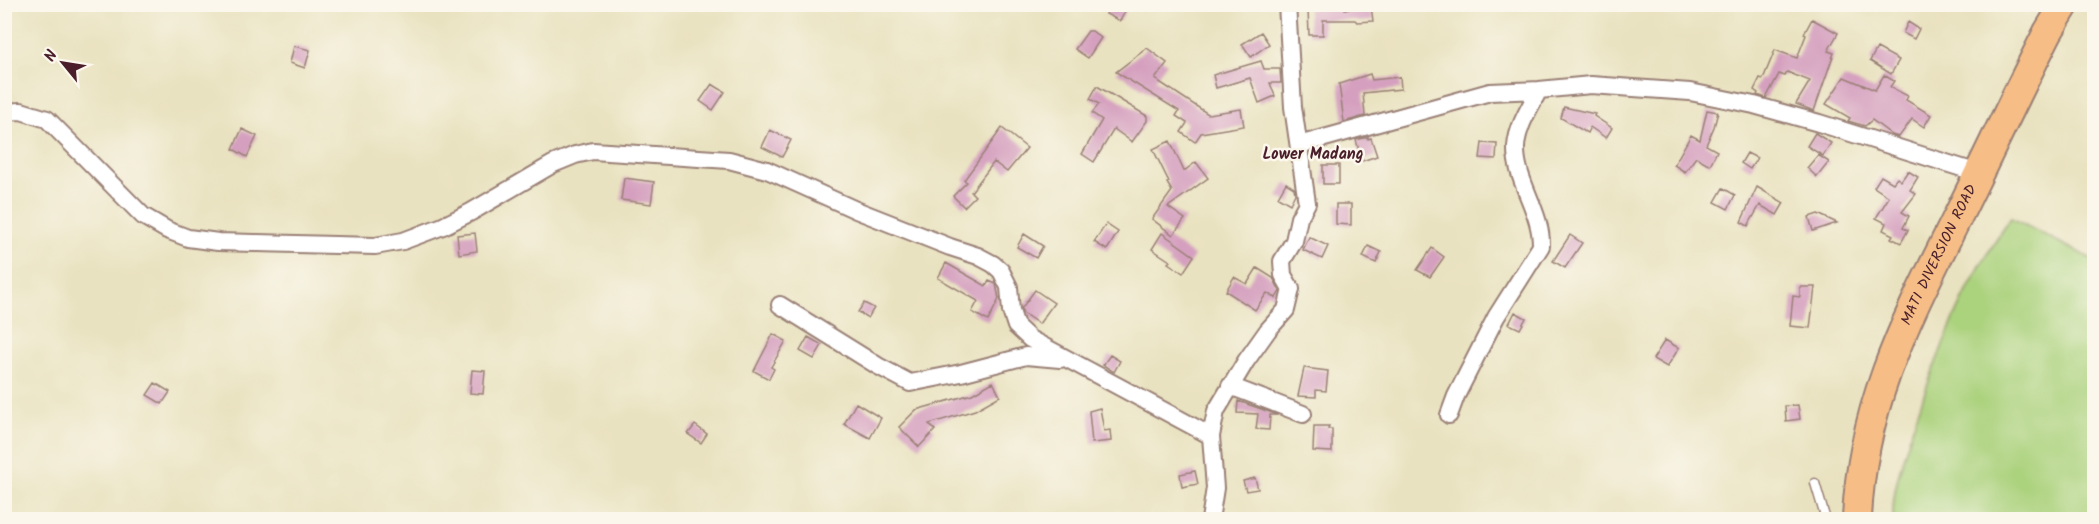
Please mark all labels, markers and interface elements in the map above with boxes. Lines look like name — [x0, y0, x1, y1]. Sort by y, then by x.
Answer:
north arrow — [33, 33, 93, 93]
text: N — [38, 46, 65, 67]
district label: Lower Madang — [1263, 142, 1363, 167]
street label: MATI DIVERSION ROAD — [1895, 180, 1984, 329]

